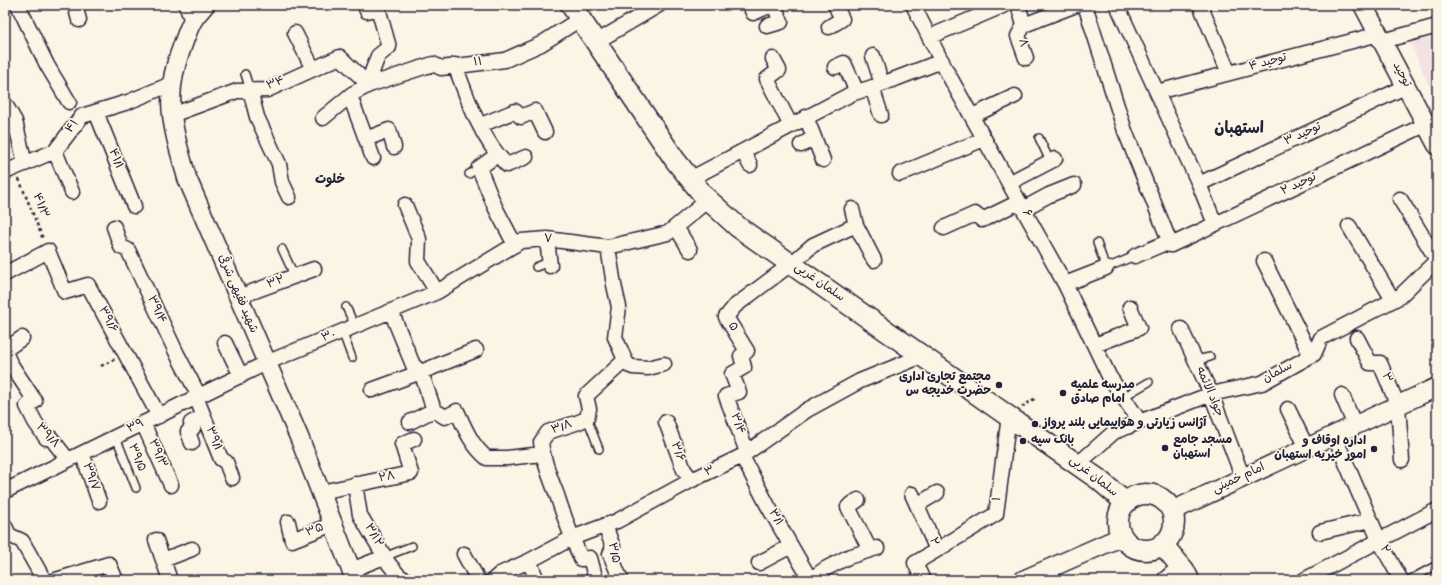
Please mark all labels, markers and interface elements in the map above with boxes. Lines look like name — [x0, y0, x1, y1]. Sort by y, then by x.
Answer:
street label: ۸ — [1014, 37, 1030, 49]
street label: توحید ۴ — [1248, 51, 1289, 75]
street label: ۱۱ — [473, 56, 483, 70]
street label: توحید — [1389, 60, 1414, 90]
street label: ۳۴ — [265, 74, 287, 94]
street label: ۴۱ — [63, 117, 83, 137]
district label: استهبان — [1214, 120, 1264, 140]
street label: توحید ۳ — [1282, 120, 1324, 150]
street label: ۴۱/۱ — [105, 147, 125, 171]
street label: توحید ۲ — [1279, 171, 1319, 199]
district label: خلوت — [315, 173, 345, 188]
street label: ۴۱/۳ — [29, 191, 51, 221]
street label: ۶ — [1018, 207, 1035, 221]
street label: ۷ — [544, 233, 552, 247]
street label: شهید فقیهی شرقی — [214, 252, 262, 336]
street label: سلمان غربی — [791, 261, 847, 305]
street label: ۳۲ — [265, 273, 287, 293]
street label: ۳۹/۴ — [143, 294, 169, 326]
street label: ۳۹/۶ — [94, 304, 121, 335]
street label: ۵ — [724, 320, 740, 334]
street label: ۳۰ — [320, 328, 338, 346]
street label: سلمان — [1261, 359, 1295, 387]
street label: جواد الائمه — [1192, 365, 1226, 419]
place label: مجتمع تجاری اداری حضرت خدیجه س — [899, 370, 991, 399]
street label: ۳ — [1378, 371, 1394, 385]
place label: مدرسه علمیه امام صادق — [1071, 379, 1135, 407]
marker: مجتمع تجاری اداری حضرت خدیجه س — [994, 380, 1004, 390]
marker: مدرسه علمیه امام صادق — [1058, 388, 1068, 398]
street label: ۳/۴ — [727, 411, 747, 437]
place label: آژانس زیارتی و هواپیمایی بلند پرواز — [1042, 415, 1207, 431]
street label: ۳۹ — [125, 417, 147, 437]
street label: ۳/۸ — [550, 418, 574, 438]
marker: آژانس زیارتی و هواپیمایی بلند پرواز — [1030, 419, 1040, 429]
street label: ۳۹/۸ — [32, 421, 62, 451]
street label: ۳۹/۱ — [202, 425, 224, 453]
place label: بانک سپه — [1031, 433, 1074, 448]
place label: مسجد جامع استهبان — [1173, 434, 1232, 462]
place label: اداره اوقاف و امور خیریه استهبان — [1274, 434, 1366, 463]
marker: بانک سپه — [1018, 436, 1028, 446]
street label: ۳۹/۳ — [144, 437, 170, 471]
street label: ۳/۶ — [667, 440, 688, 464]
street label: ۳۹/۵ — [124, 442, 148, 474]
marker: مسجد جامع استهبان — [1160, 443, 1170, 453]
marker: اداره اوقاف و امور خیریه استهبان — [1369, 444, 1379, 454]
street label: سلمان غربی — [1066, 454, 1120, 500]
street label: امام خمینی — [1210, 460, 1267, 497]
street label: ۳۹/۷ — [79, 461, 101, 493]
street label: ۳ — [703, 464, 717, 480]
street label: ۲۸ — [378, 470, 396, 486]
street label: ۱ — [991, 496, 1005, 502]
street label: ۳/۱ — [765, 507, 785, 529]
street label: ۳۵ — [304, 521, 326, 541]
street label: ۳/۱۲ — [361, 522, 385, 550]
street label: ۲ — [925, 536, 941, 548]
street label: ۳/۵ — [604, 541, 622, 565]
street label: ۲ — [1376, 543, 1392, 557]

